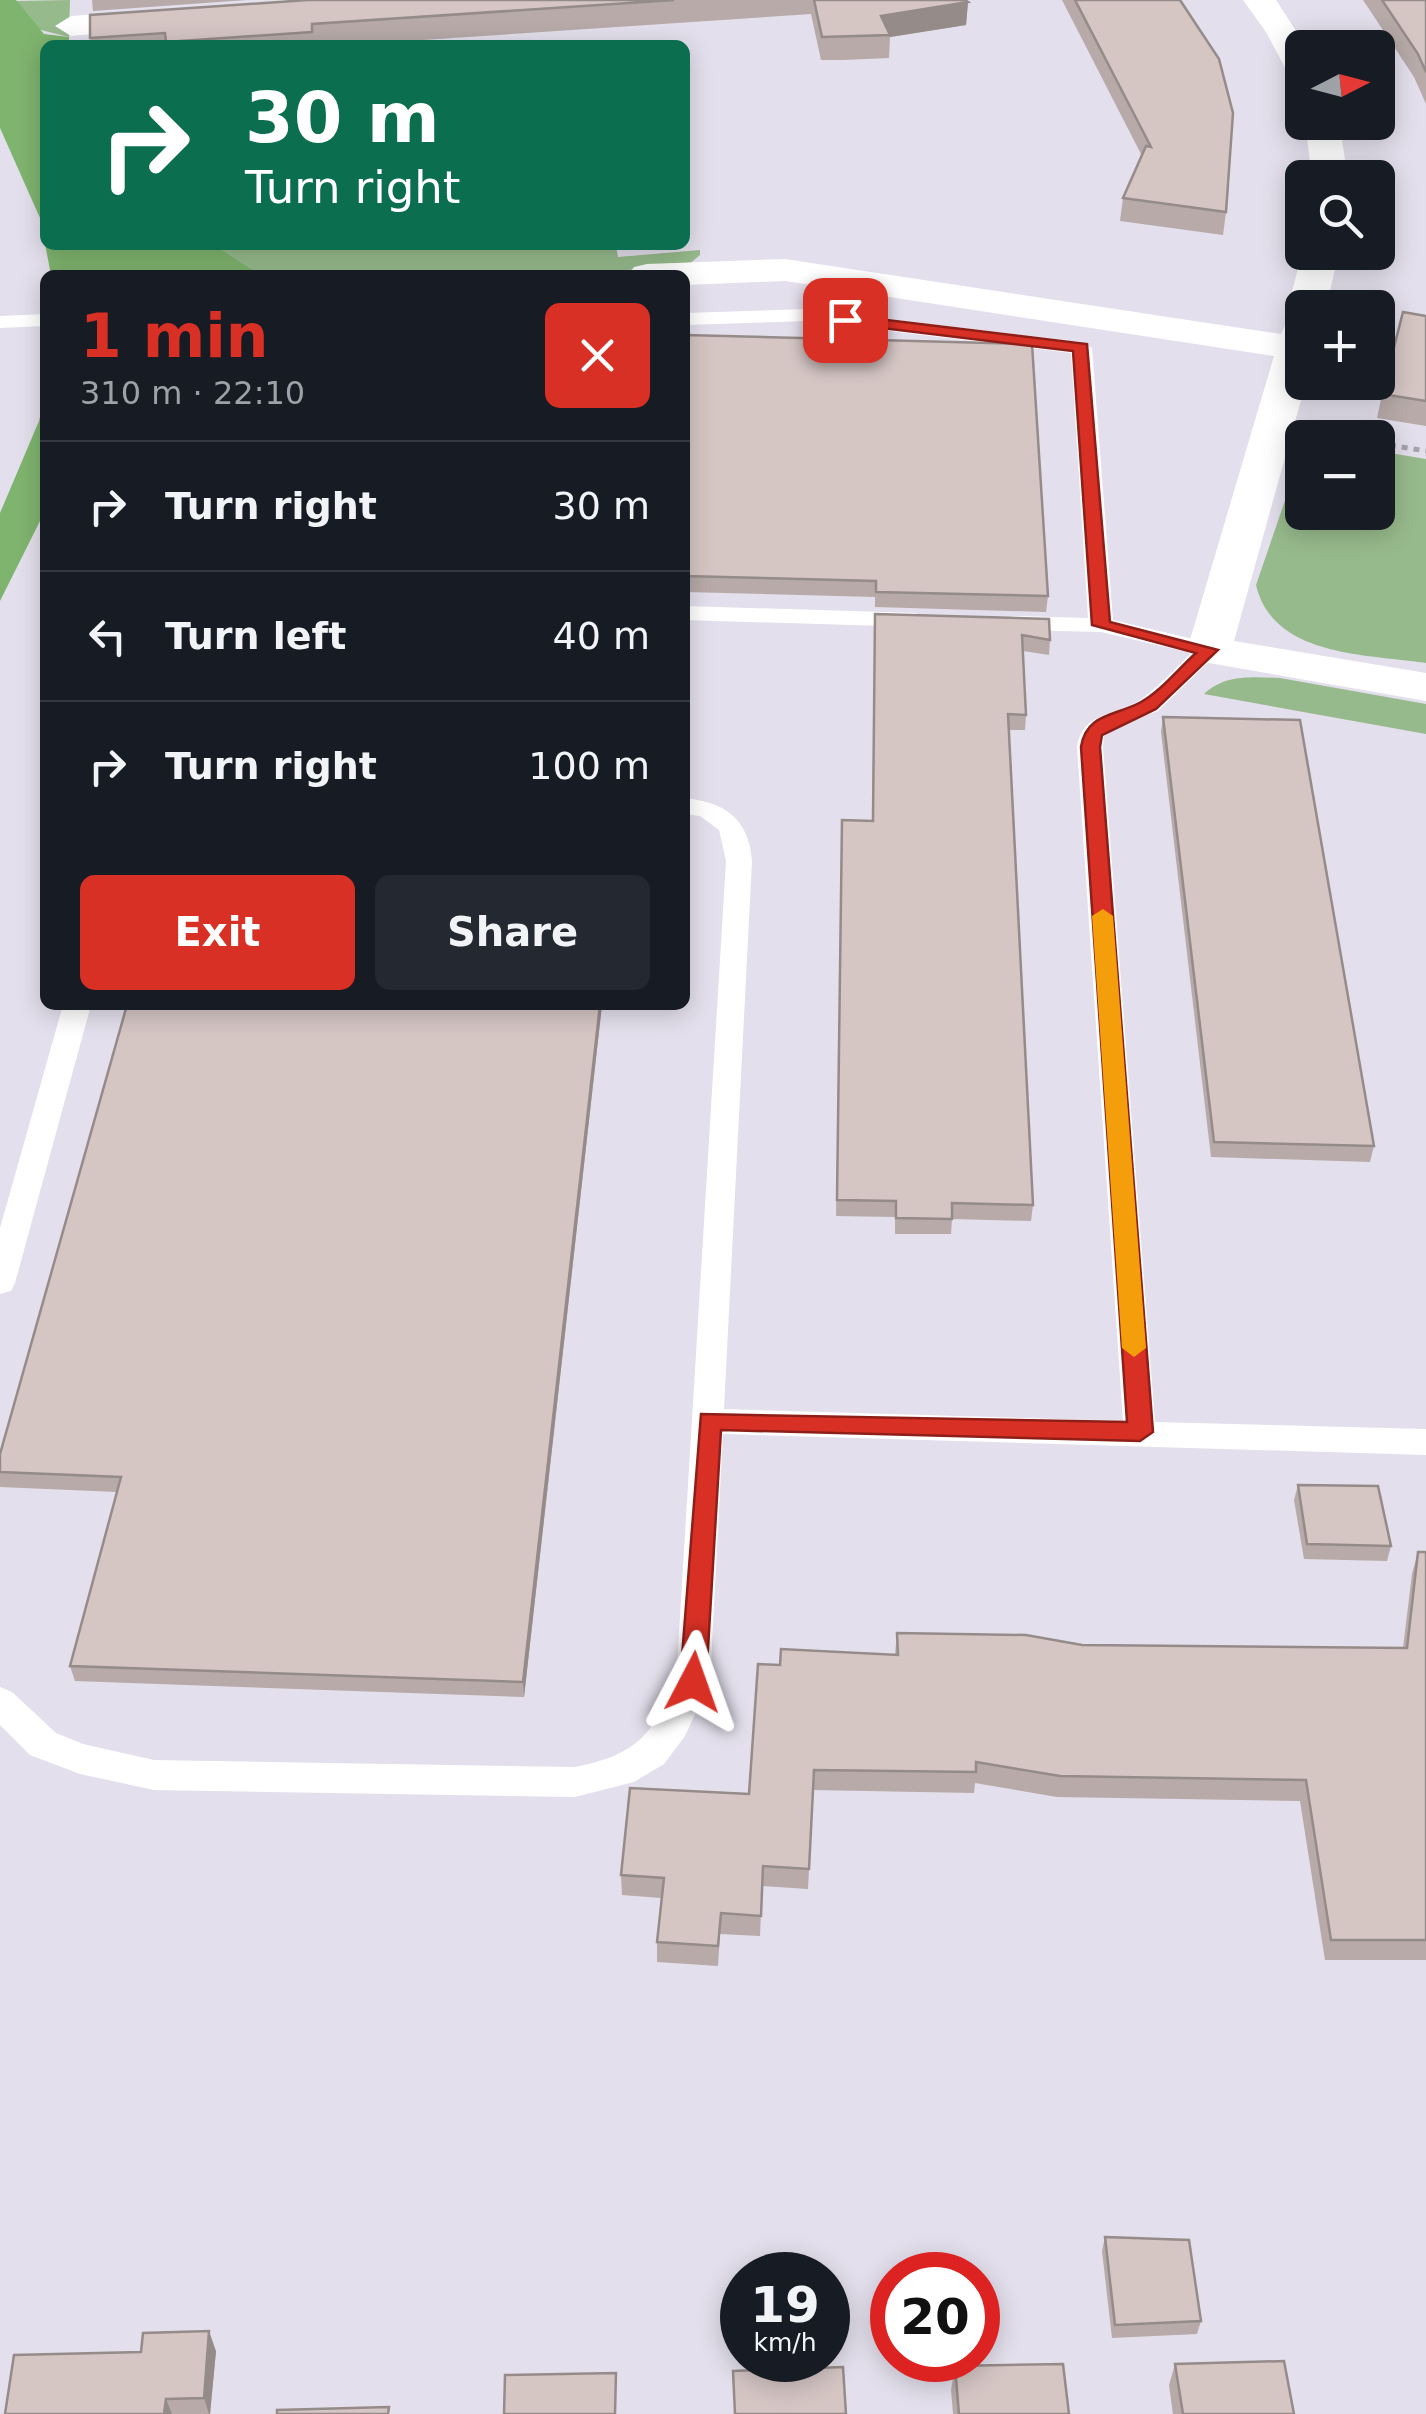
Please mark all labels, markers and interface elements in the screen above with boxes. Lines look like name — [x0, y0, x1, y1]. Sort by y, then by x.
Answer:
north arrow — [1285, 30, 1395, 140]
map controls — [1285, 30, 1395, 530]
text: 30 m — [245, 77, 440, 159]
icon: right — [80, 80, 210, 210]
button: search — [1285, 160, 1395, 270]
text: Turn right — [245, 161, 460, 214]
pin — [803, 278, 888, 363]
button: + — [1285, 290, 1395, 400]
icon: arrive — [818, 293, 873, 348]
text: 1 min — [80, 301, 268, 371]
button: close — [545, 303, 650, 408]
text: 310 m · 22:10 — [80, 374, 305, 412]
button: − — [1285, 420, 1395, 530]
icon: right — [80, 479, 135, 534]
text: Turn right — [165, 484, 377, 528]
text: 30 m — [553, 484, 650, 528]
icon: left — [80, 609, 135, 664]
text: Turn left — [165, 614, 346, 658]
text: 40 m — [553, 614, 650, 658]
icon: right — [80, 739, 135, 794]
text: Turn right — [165, 744, 377, 788]
text: 100 m — [528, 744, 650, 788]
button: Exit — [80, 875, 355, 990]
button: Share — [375, 875, 650, 990]
position arrow — [641, 1630, 745, 1734]
speed limit sign: 20 — [870, 2252, 1000, 2382]
text: 19 — [750, 2276, 820, 2334]
text: km/h — [753, 2328, 817, 2357]

